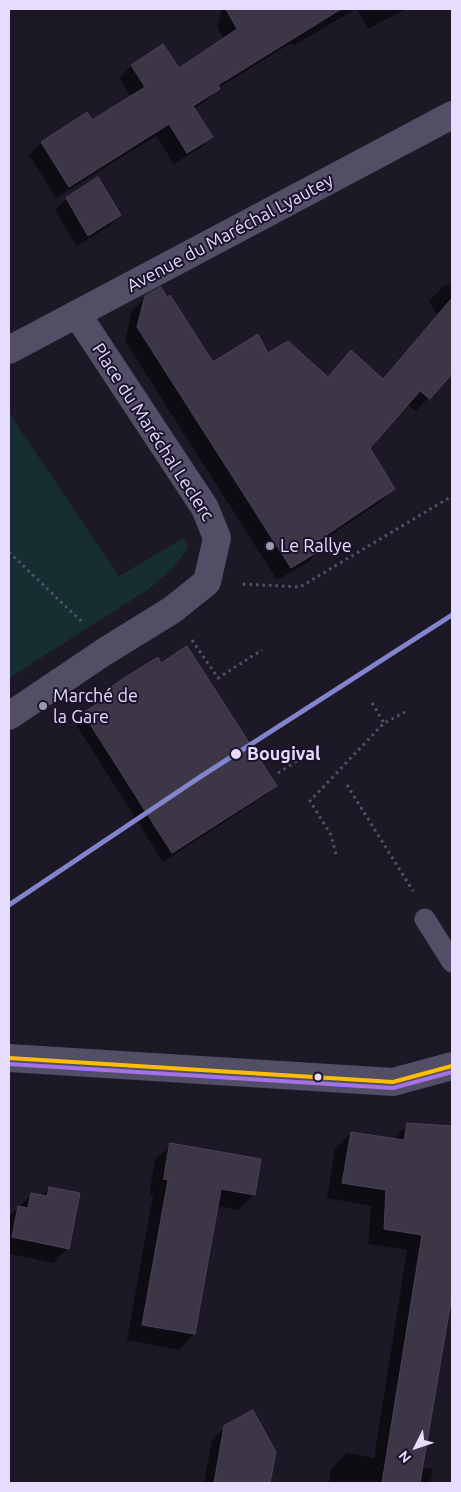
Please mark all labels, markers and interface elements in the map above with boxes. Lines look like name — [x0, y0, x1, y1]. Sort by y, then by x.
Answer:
street label: Avenue du Maréchal Lyautey — [123, 169, 337, 297]
street label: Place du Maréchal Leclerc — [87, 339, 219, 525]
place label: Le Rallye — [280, 535, 352, 557]
marker: Le Rallye — [264, 540, 276, 552]
place label: Marché de la Gare — [53, 685, 138, 728]
marker: Marché de la Gare — [37, 700, 49, 712]
place label: Bougival — [247, 743, 320, 765]
marker: Bougival — [229, 747, 243, 761]
unlabelled marker — [313, 1072, 323, 1082]
north arrow — [391, 1422, 441, 1472]
text: N — [395, 1448, 414, 1466]

